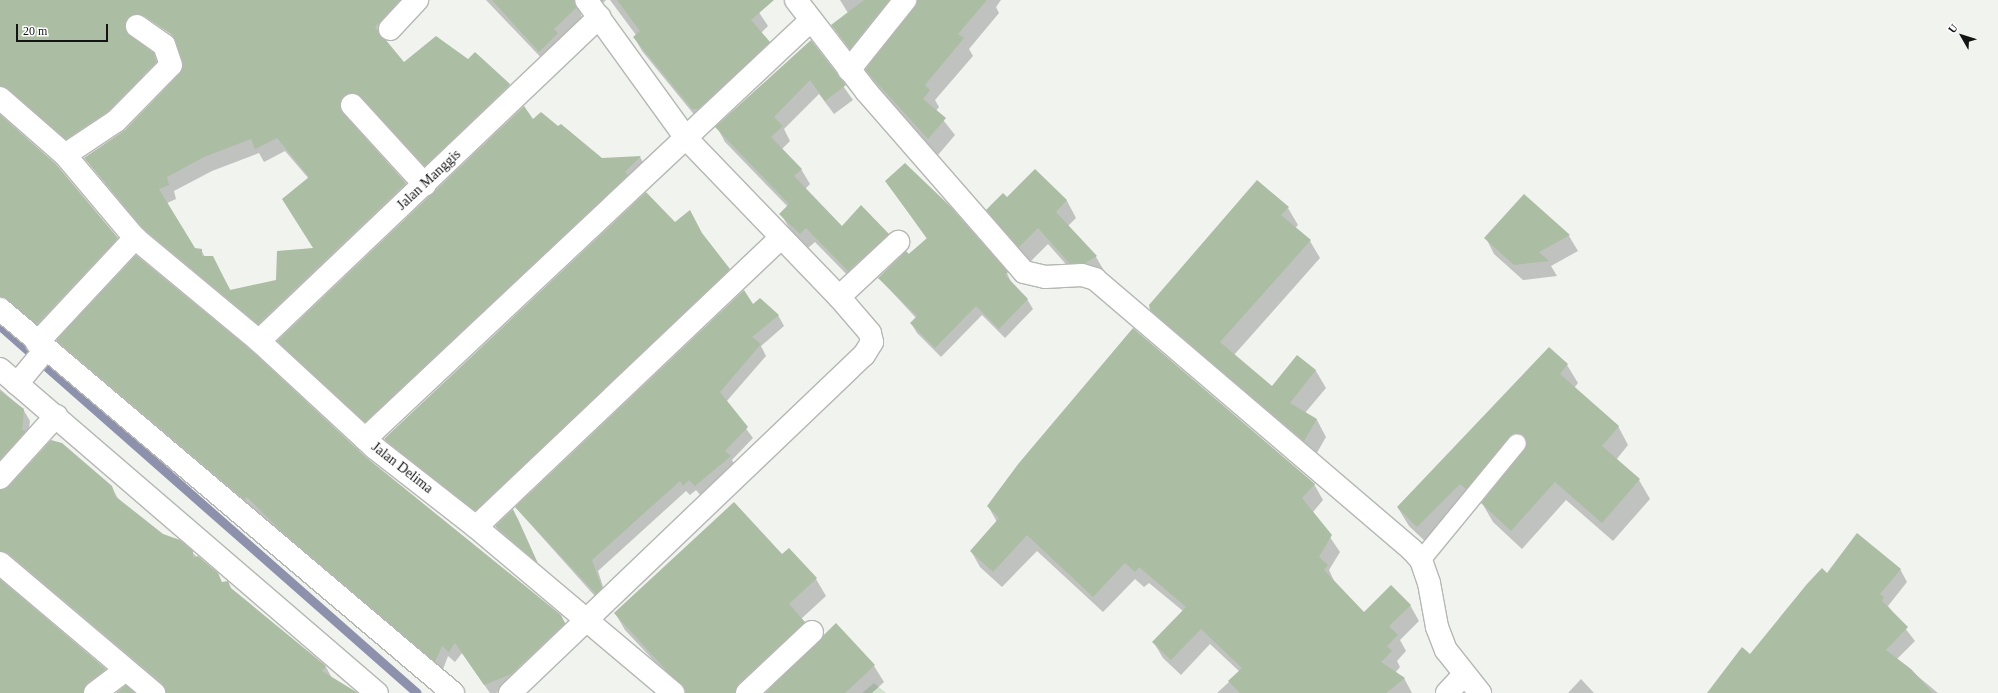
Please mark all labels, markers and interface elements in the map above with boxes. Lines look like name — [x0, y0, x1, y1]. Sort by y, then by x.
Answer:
scale bar — [18, 16, 110, 42]
north arrow — [1942, 16, 1982, 56]
text: U — [1946, 22, 1960, 35]
text: 20 m — [23, 24, 47, 38]
street label: Jalan Manggis — [394, 146, 464, 214]
street label: Jalan Delima — [368, 439, 436, 497]

